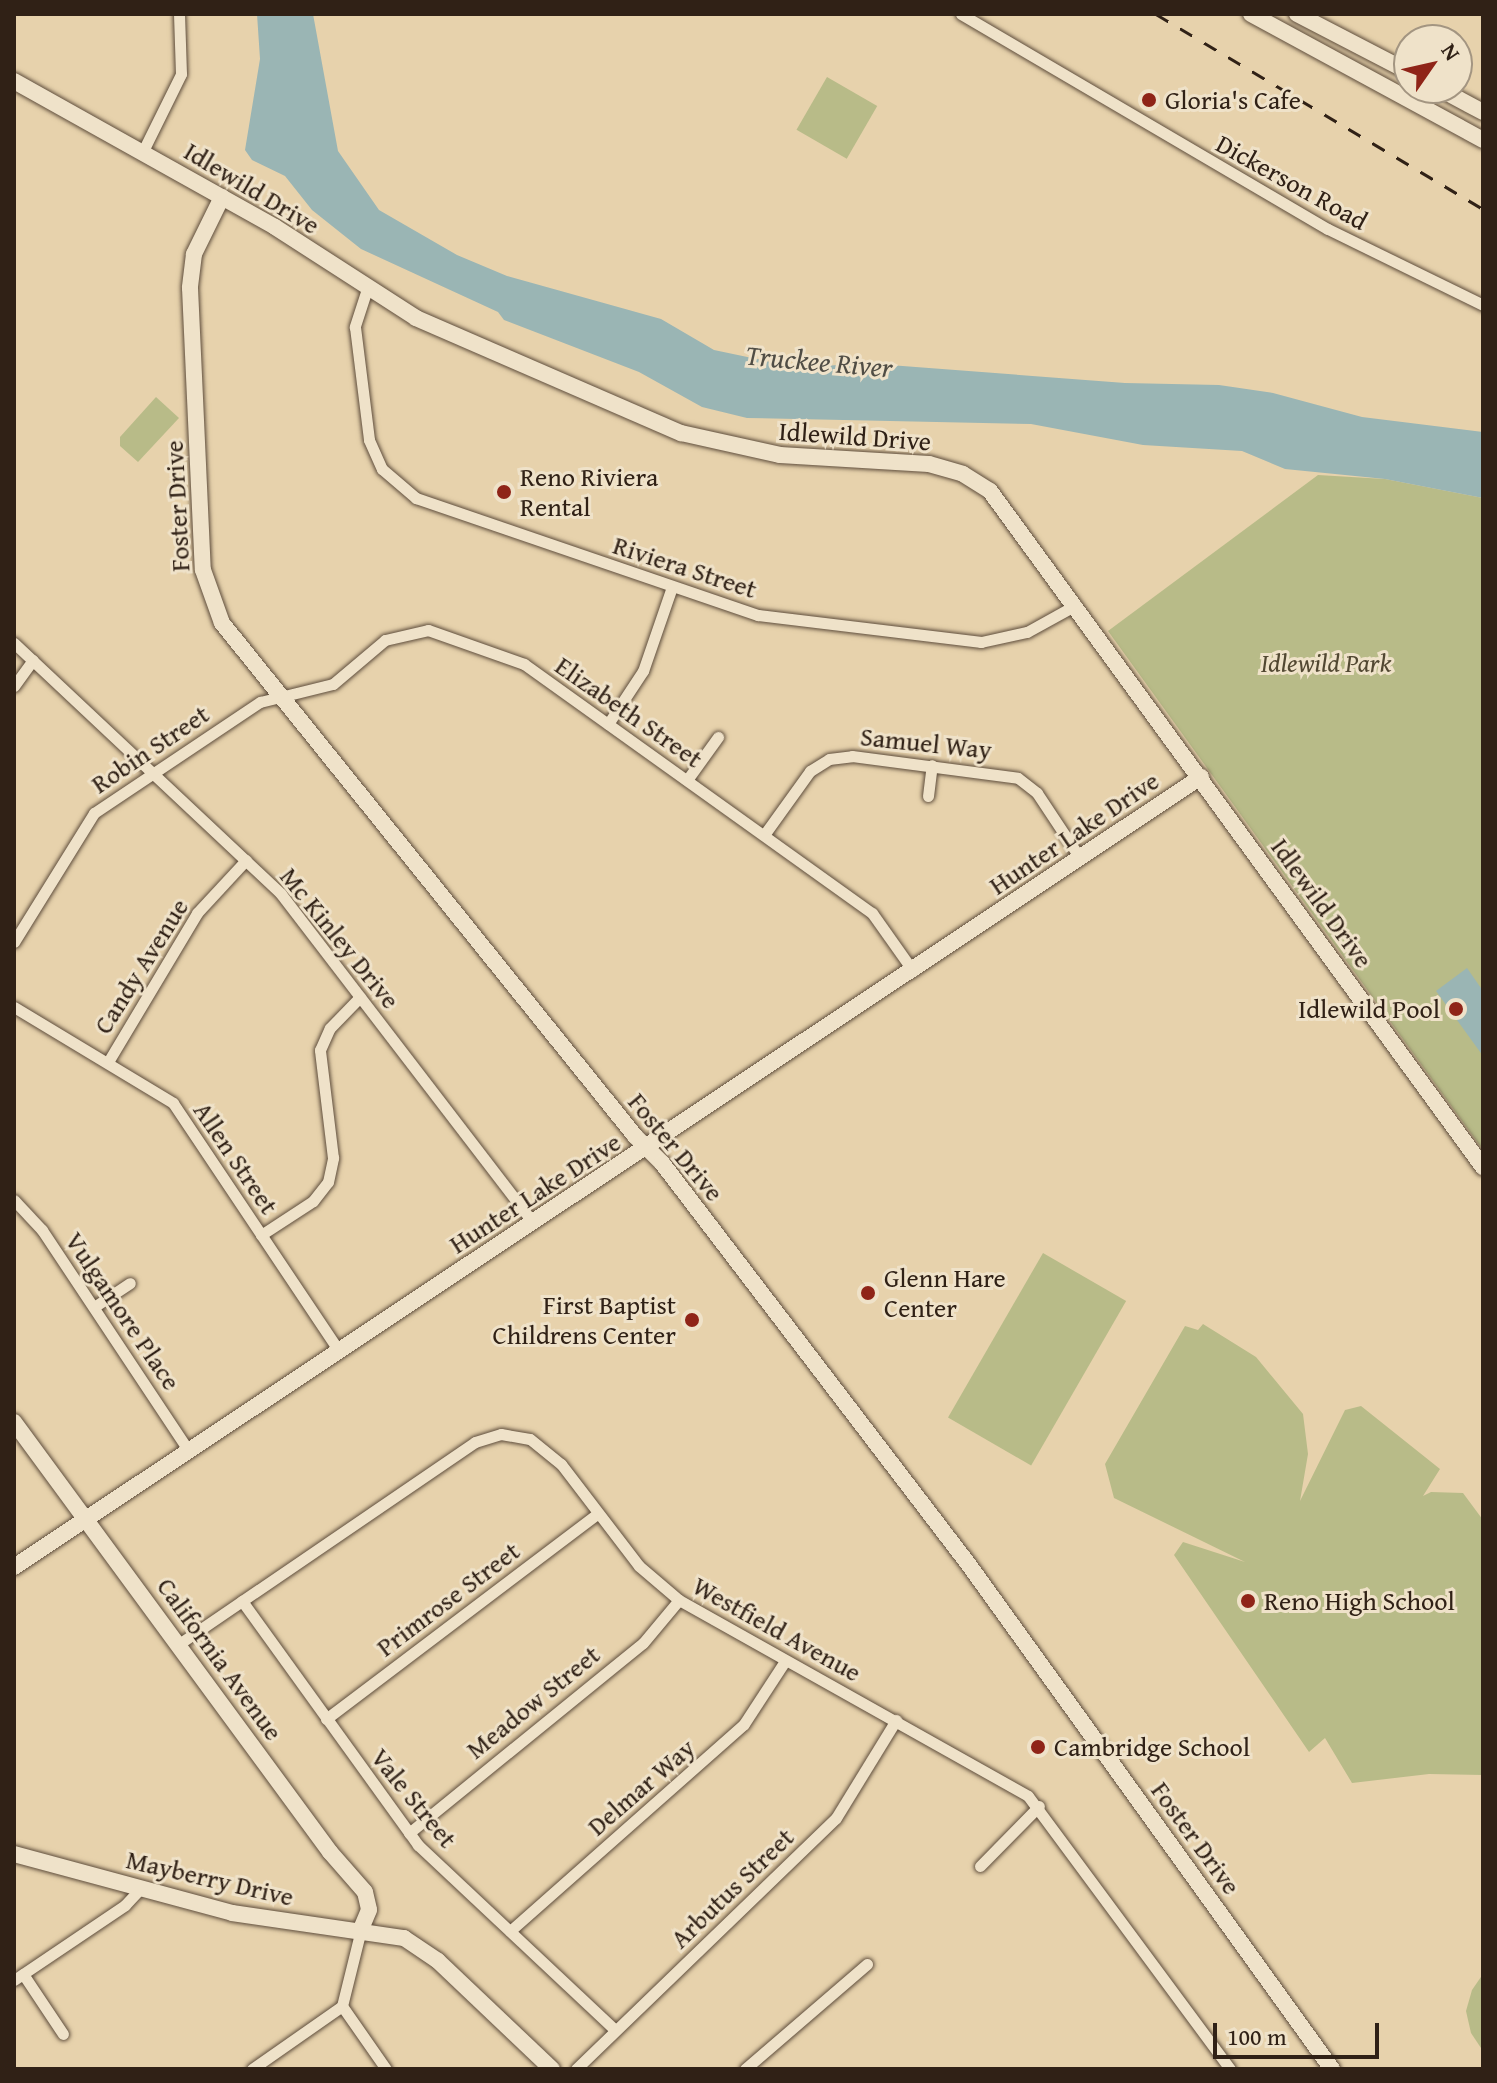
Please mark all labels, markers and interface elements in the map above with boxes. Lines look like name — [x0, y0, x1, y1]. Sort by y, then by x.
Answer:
north arrow — [1393, 24, 1473, 104]
text: N — [1434, 37, 1469, 67]
place label: Gloria's Cafe — [1165, 84, 1301, 116]
marker: Gloria's Cafe — [1140, 91, 1158, 109]
street label: Dickerson Road — [1211, 128, 1373, 236]
street label: Idlewild Drive — [179, 135, 325, 241]
water label: Truckee River — [744, 338, 894, 384]
street label: Idlewild Drive — [778, 415, 932, 457]
street label: Foster Drive — [158, 440, 196, 572]
place label: Reno Riviera Rental — [520, 461, 658, 522]
marker: Reno Riviera Rental — [495, 483, 513, 501]
street label: Riviera Street — [609, 529, 761, 605]
park label: Idlewild Park — [1261, 647, 1391, 679]
street label: Elizabeth Street — [549, 650, 709, 774]
street label: Robin Street — [85, 698, 215, 800]
street label: Samuel Way — [859, 721, 993, 765]
street label: Hunter Lake Drive — [983, 765, 1165, 901]
street label: Idlewild Drive — [1265, 832, 1379, 974]
street label: Mc Kinley Drive — [274, 861, 406, 1015]
street label: Candy Avenue — [87, 893, 195, 1039]
place label: Idlewild Pool — [1298, 993, 1440, 1025]
marker: Idlewild Pool — [1447, 1000, 1465, 1018]
street label: Foster Drive — [622, 1087, 730, 1207]
street label: Allen Street — [187, 1096, 285, 1220]
street label: Hunter Lake Drive — [444, 1126, 626, 1260]
street label: Vulgamore Place — [59, 1226, 187, 1396]
place label: Glenn Hare Center — [884, 1262, 1006, 1324]
marker: Glenn Hare Center — [859, 1284, 877, 1302]
place label: First Baptist Childrens Center — [493, 1289, 676, 1350]
marker: First Baptist Childrens Center — [683, 1311, 701, 1329]
street label: Primrose Street — [370, 1535, 526, 1663]
street label: Westfield Avenue — [687, 1570, 867, 1688]
street label: California Avenue — [151, 1572, 289, 1746]
place label: Reno High School — [1264, 1585, 1455, 1617]
marker: Reno High School — [1239, 1592, 1257, 1610]
street label: Meadow Street — [460, 1639, 606, 1765]
place label: Cambridge School — [1054, 1731, 1250, 1763]
street label: Delmar Way — [581, 1732, 701, 1842]
marker: Cambridge School — [1029, 1738, 1047, 1756]
street label: Vale Street — [365, 1742, 463, 1854]
street label: Foster Drive — [1145, 1776, 1247, 1900]
street label: Arbutus Street — [664, 1822, 800, 1954]
street label: Mayberry Drive — [123, 1844, 297, 1912]
scale bar — [1217, 2007, 1383, 2057]
text: 100 m — [1227, 2019, 1287, 2054]

